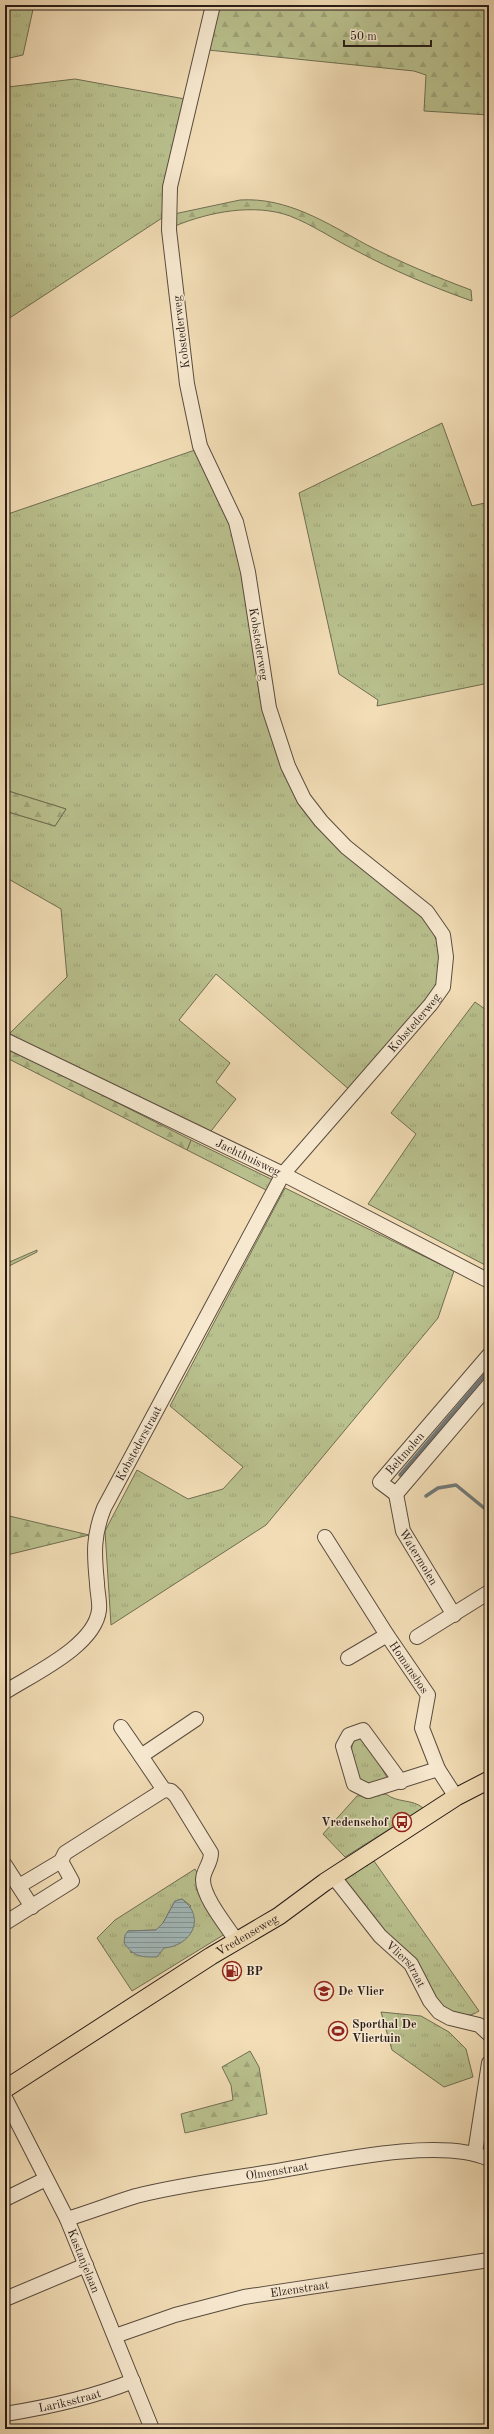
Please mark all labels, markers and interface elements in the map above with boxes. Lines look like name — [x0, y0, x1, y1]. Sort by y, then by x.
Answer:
scale bar — [344, 22, 431, 48]
text: 50 m — [350, 30, 377, 43]
street label: Kobstederweg — [171, 294, 192, 369]
street label: Kobstederweg — [246, 607, 270, 682]
street label: Kobstederweg — [387, 991, 444, 1055]
street label: Jachthuisweg — [213, 1137, 283, 1179]
street label: Kobstederstraat — [115, 1404, 164, 1483]
street label: Beltmolen — [384, 1430, 427, 1477]
street label: Watermolen — [396, 1527, 440, 1588]
street label: Homansbos — [386, 1640, 430, 1696]
bus stop icon: Vredensehof — [391, 1811, 413, 1833]
place label: Vredensehof — [321, 1817, 389, 1829]
street label: Vredenseweg — [215, 1913, 281, 1958]
street label: Vlierstraat — [383, 1939, 427, 1990]
fuel station icon: BP — [221, 1960, 243, 1982]
place label: BP — [246, 1966, 263, 1978]
school or university icon: De Vlier — [313, 1980, 335, 2002]
place label: De Vlier — [338, 1986, 384, 1998]
place label: Sporthal De Vliertuin — [352, 2019, 417, 2045]
sports icon: Sporthal De Vliertuin — [327, 2020, 349, 2042]
street label: Olmenstraat — [245, 2160, 310, 2183]
street label: Kastanjelaan — [65, 2227, 101, 2295]
street label: Elzenstraat — [269, 2279, 330, 2300]
street label: Lariksstraat — [37, 2388, 103, 2415]

